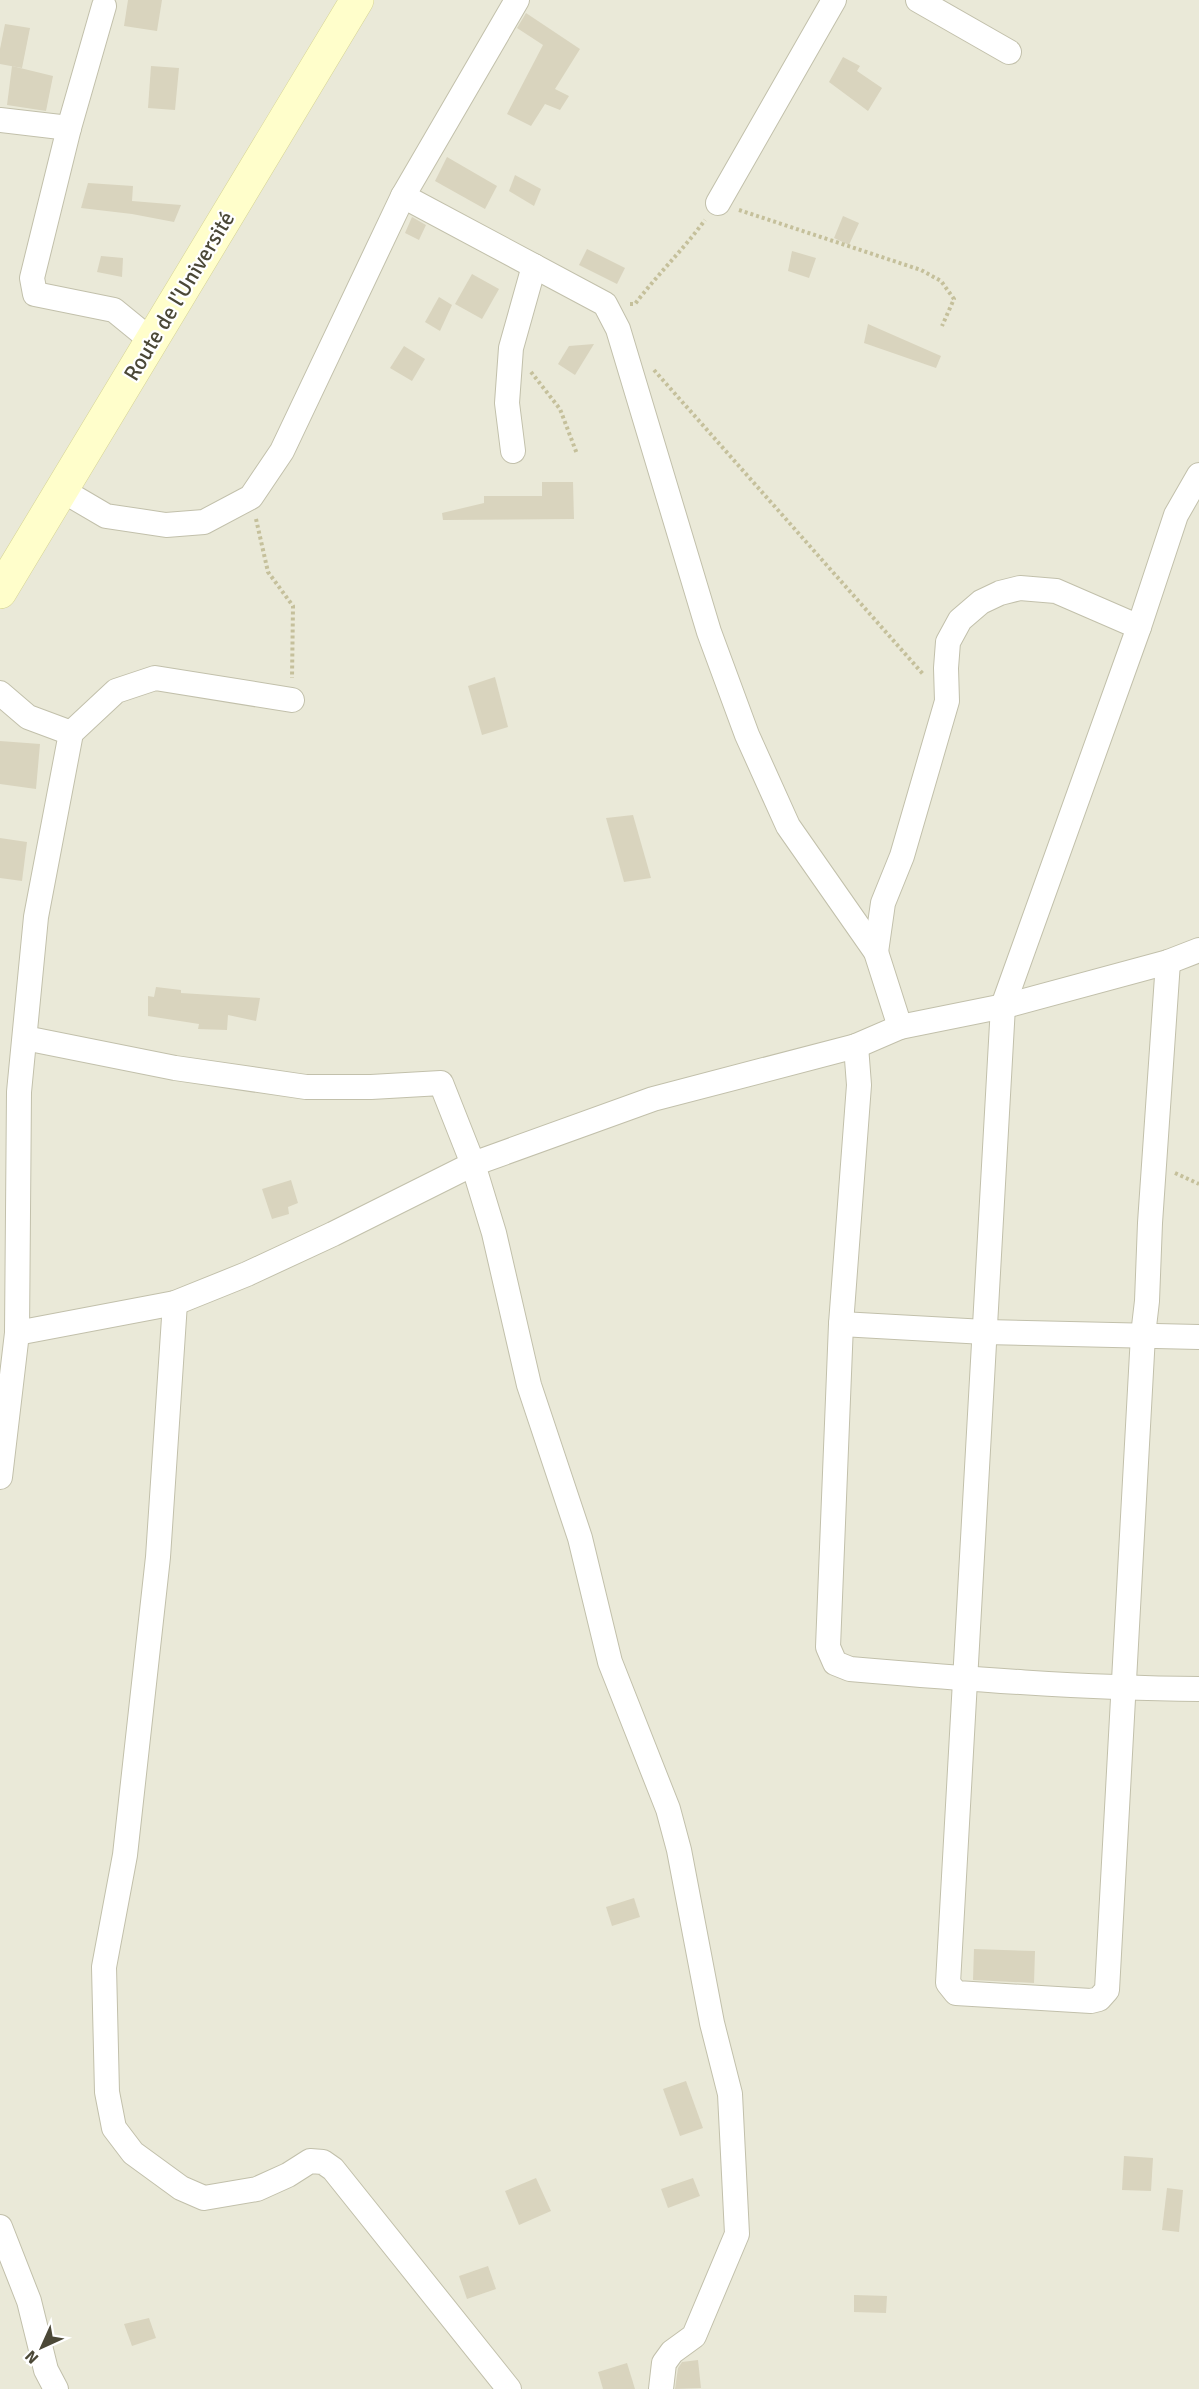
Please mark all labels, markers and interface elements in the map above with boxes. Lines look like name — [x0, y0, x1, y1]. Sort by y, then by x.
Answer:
street label: Route de l'Université — [118, 206, 240, 386]
north arrow — [12, 2317, 72, 2377]
text: N — [21, 2346, 43, 2368]

